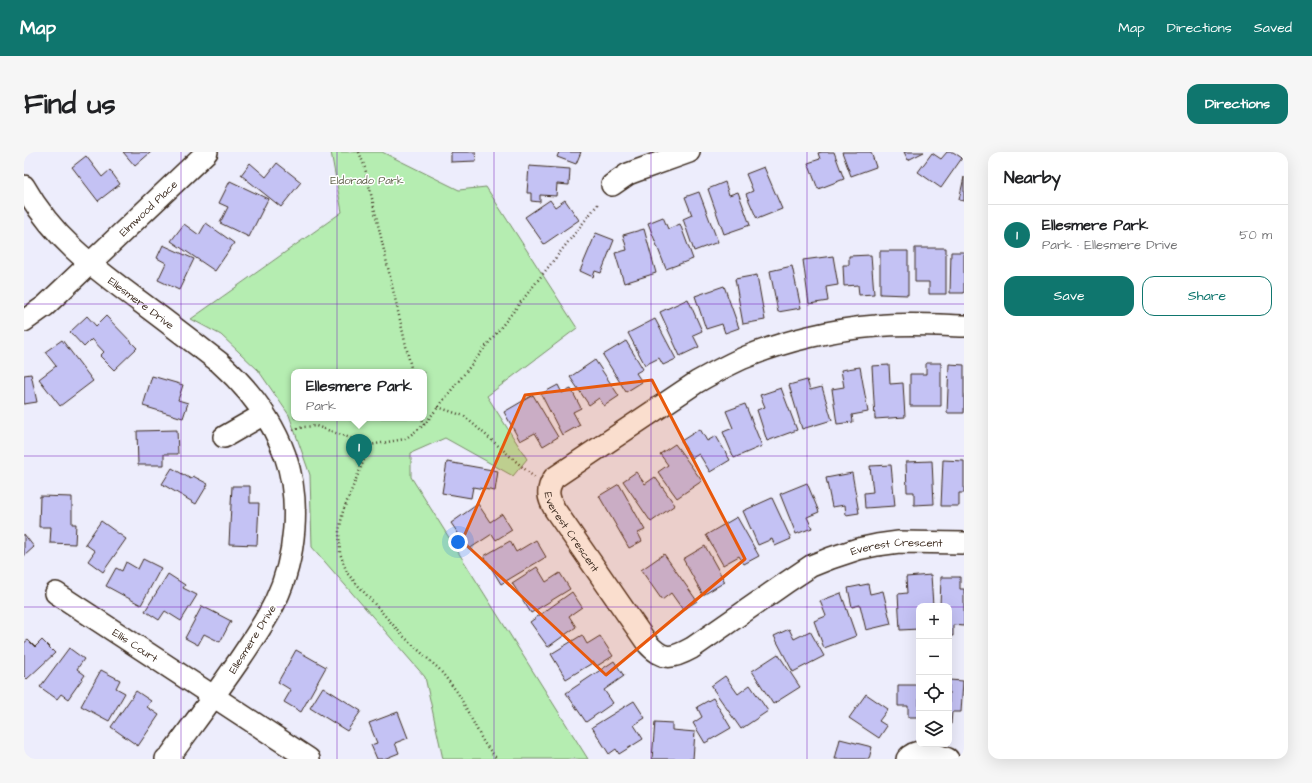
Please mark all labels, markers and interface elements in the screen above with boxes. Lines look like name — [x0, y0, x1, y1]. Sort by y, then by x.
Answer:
text: Map — [20, 15, 56, 42]
text: Map — [1118, 18, 1145, 38]
text: Directions — [1167, 18, 1232, 38]
text: Saved — [1254, 18, 1292, 38]
button: Directions — [1187, 84, 1288, 124]
text: Find us — [24, 85, 115, 124]
text: Nearby — [1004, 166, 1061, 190]
park label: Eldorado Park — [330, 173, 404, 188]
street label: Elmwood Place — [116, 177, 181, 240]
text: Ellesmere Park — [1042, 215, 1148, 236]
text: 1 — [1016, 226, 1018, 244]
text: 50 m — [1239, 226, 1272, 244]
text: Park · Ellesmere Drive — [1042, 236, 1178, 254]
street label: Ellesmere Drive — [105, 273, 177, 333]
button: Save — [1004, 276, 1134, 316]
button: Share — [1142, 276, 1272, 316]
popup — [291, 369, 427, 421]
text: Ellesmere Park — [306, 376, 412, 397]
text: Park — [306, 397, 336, 415]
pin: 1 — [346, 434, 372, 467]
street label: Everest Crescent — [541, 491, 603, 576]
your location — [448, 532, 468, 552]
street label: Everest Crescent — [848, 535, 943, 559]
street label: Ellesmere Drive — [225, 602, 280, 677]
map controls — [916, 603, 952, 747]
button: + — [916, 603, 952, 639]
street label: Ellis Court — [109, 625, 161, 666]
button: − — [916, 639, 952, 675]
button: locate — [916, 675, 952, 711]
button: layers — [916, 711, 952, 747]

